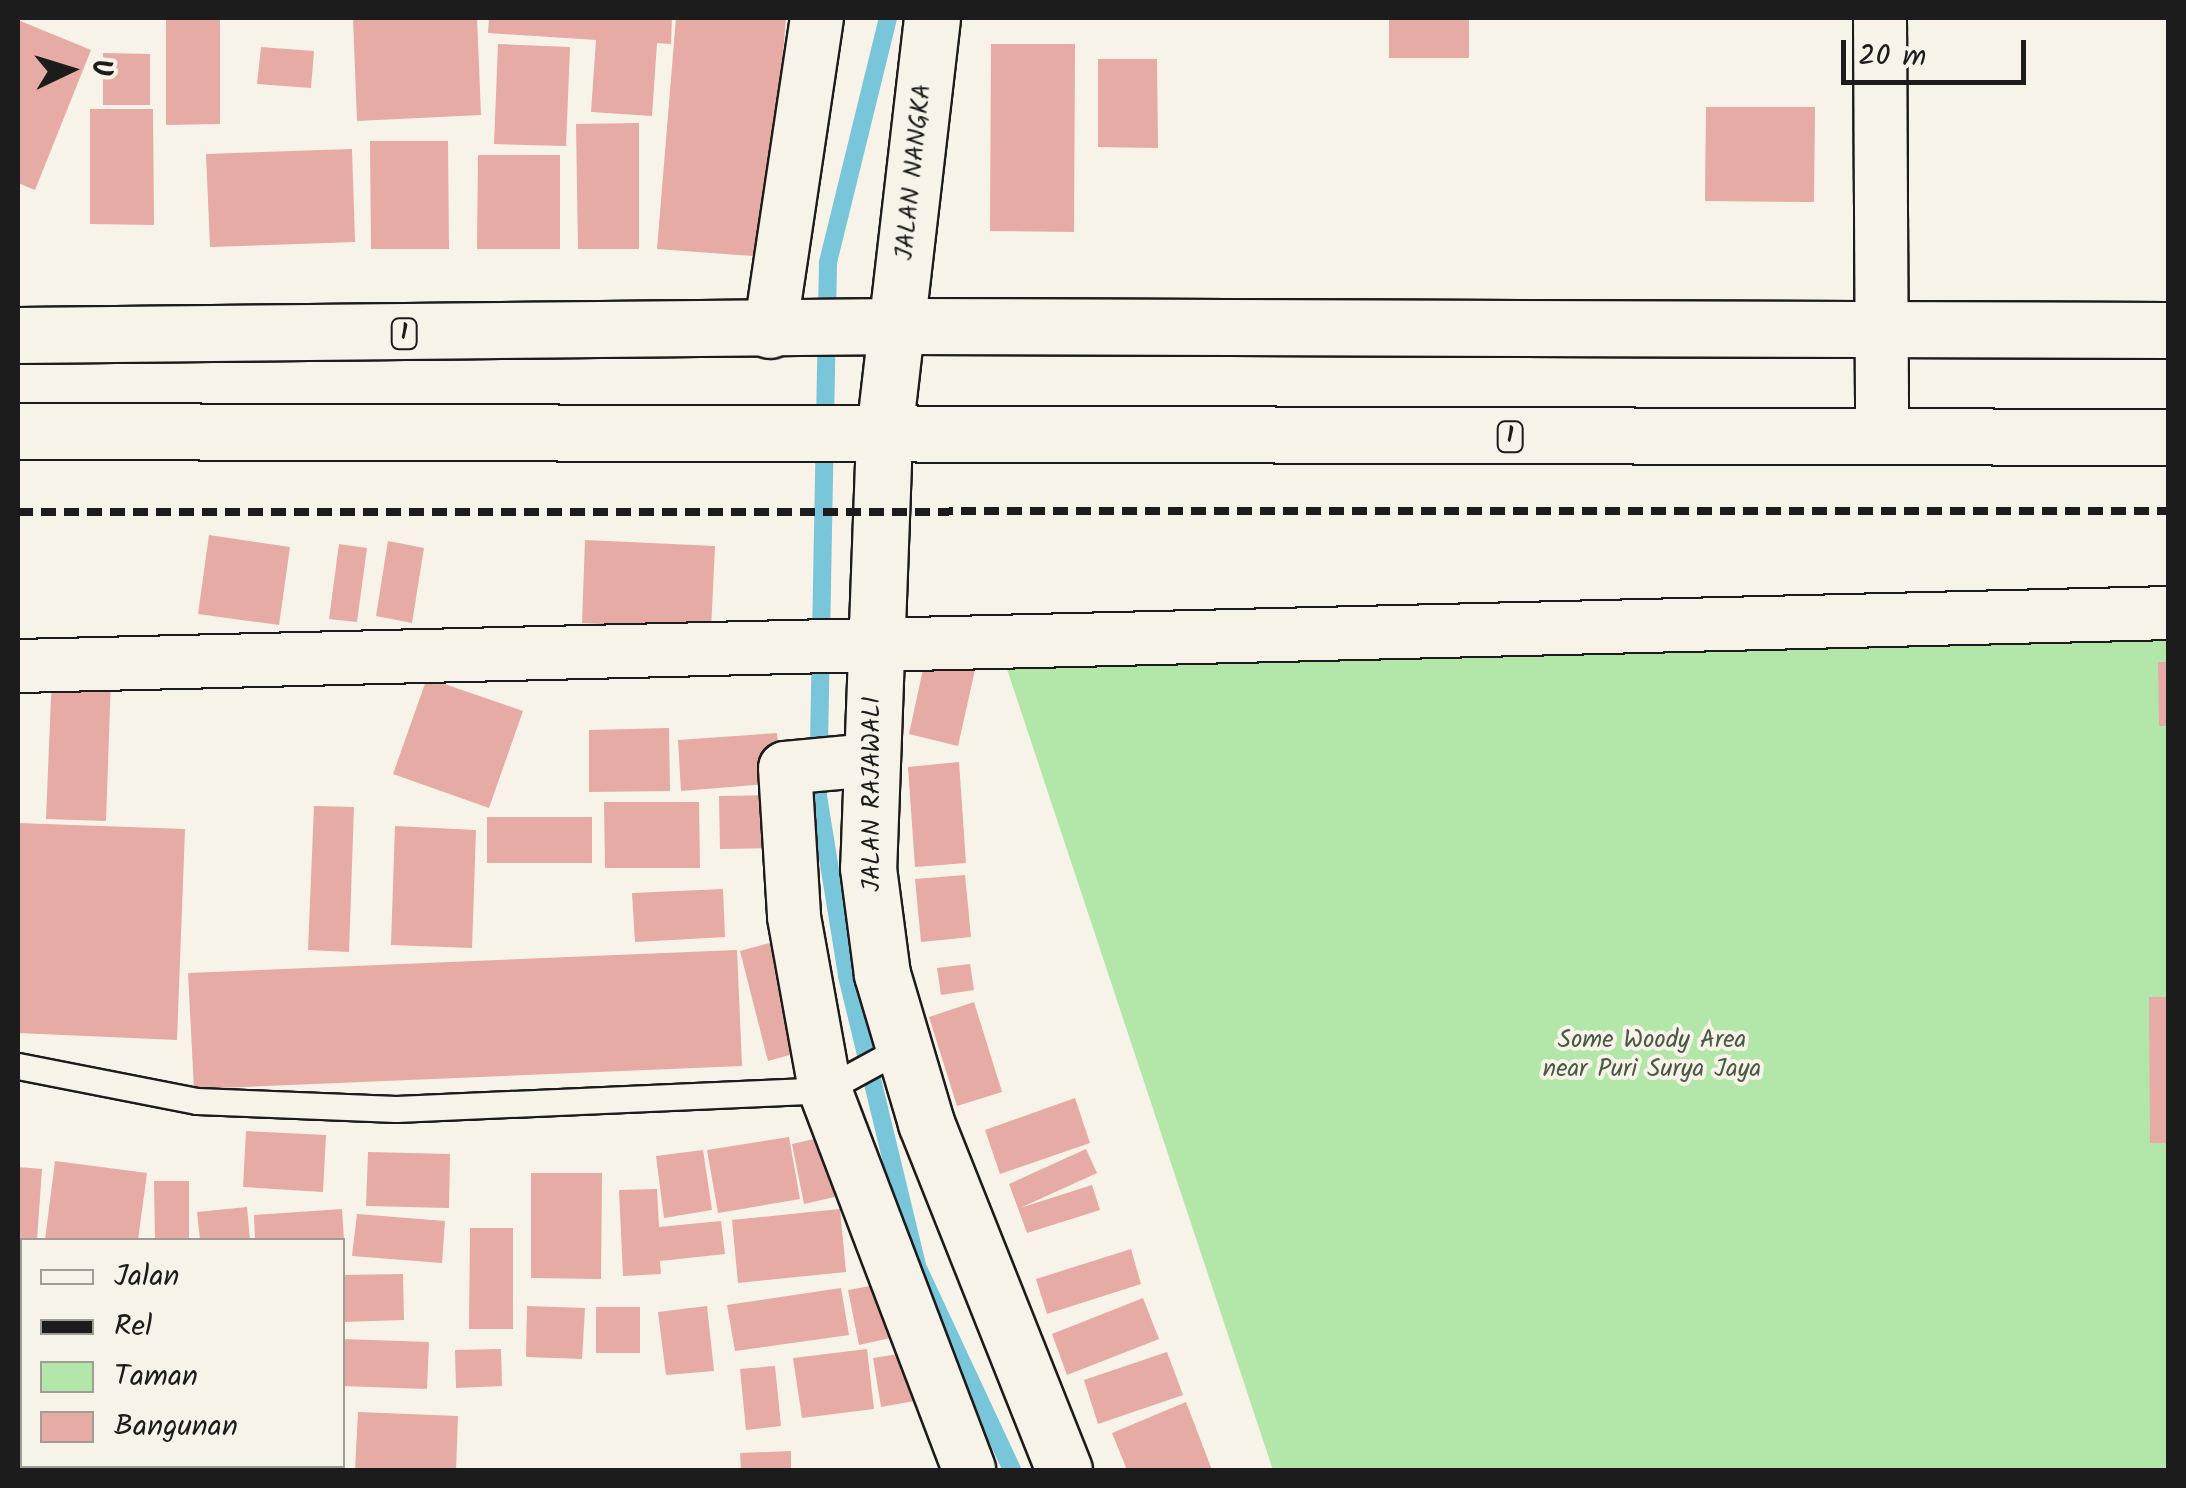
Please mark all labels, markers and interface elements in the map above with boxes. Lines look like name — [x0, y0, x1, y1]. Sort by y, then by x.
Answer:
north arrow — [20, 20, 120, 120]
scale bar — [1846, 20, 2031, 82]
text: 20 m — [1858, 33, 1926, 81]
text: U — [77, 58, 123, 78]
street label: JALAN NANGKA — [890, 82, 938, 262]
road number: 1 — [389, 317, 419, 351]
road number: 1 — [1495, 420, 1525, 454]
street label: JALAN RAJAWALI — [857, 696, 887, 892]
park label: Some Woody Area near Puri Surya Jaya — [1543, 1026, 1761, 1085]
legend — [20, 1238, 345, 1468]
text: Jalan — [114, 1253, 180, 1301]
text: Rel — [114, 1303, 152, 1351]
text: Taman — [114, 1353, 198, 1401]
text: Bangunan — [114, 1403, 238, 1451]

